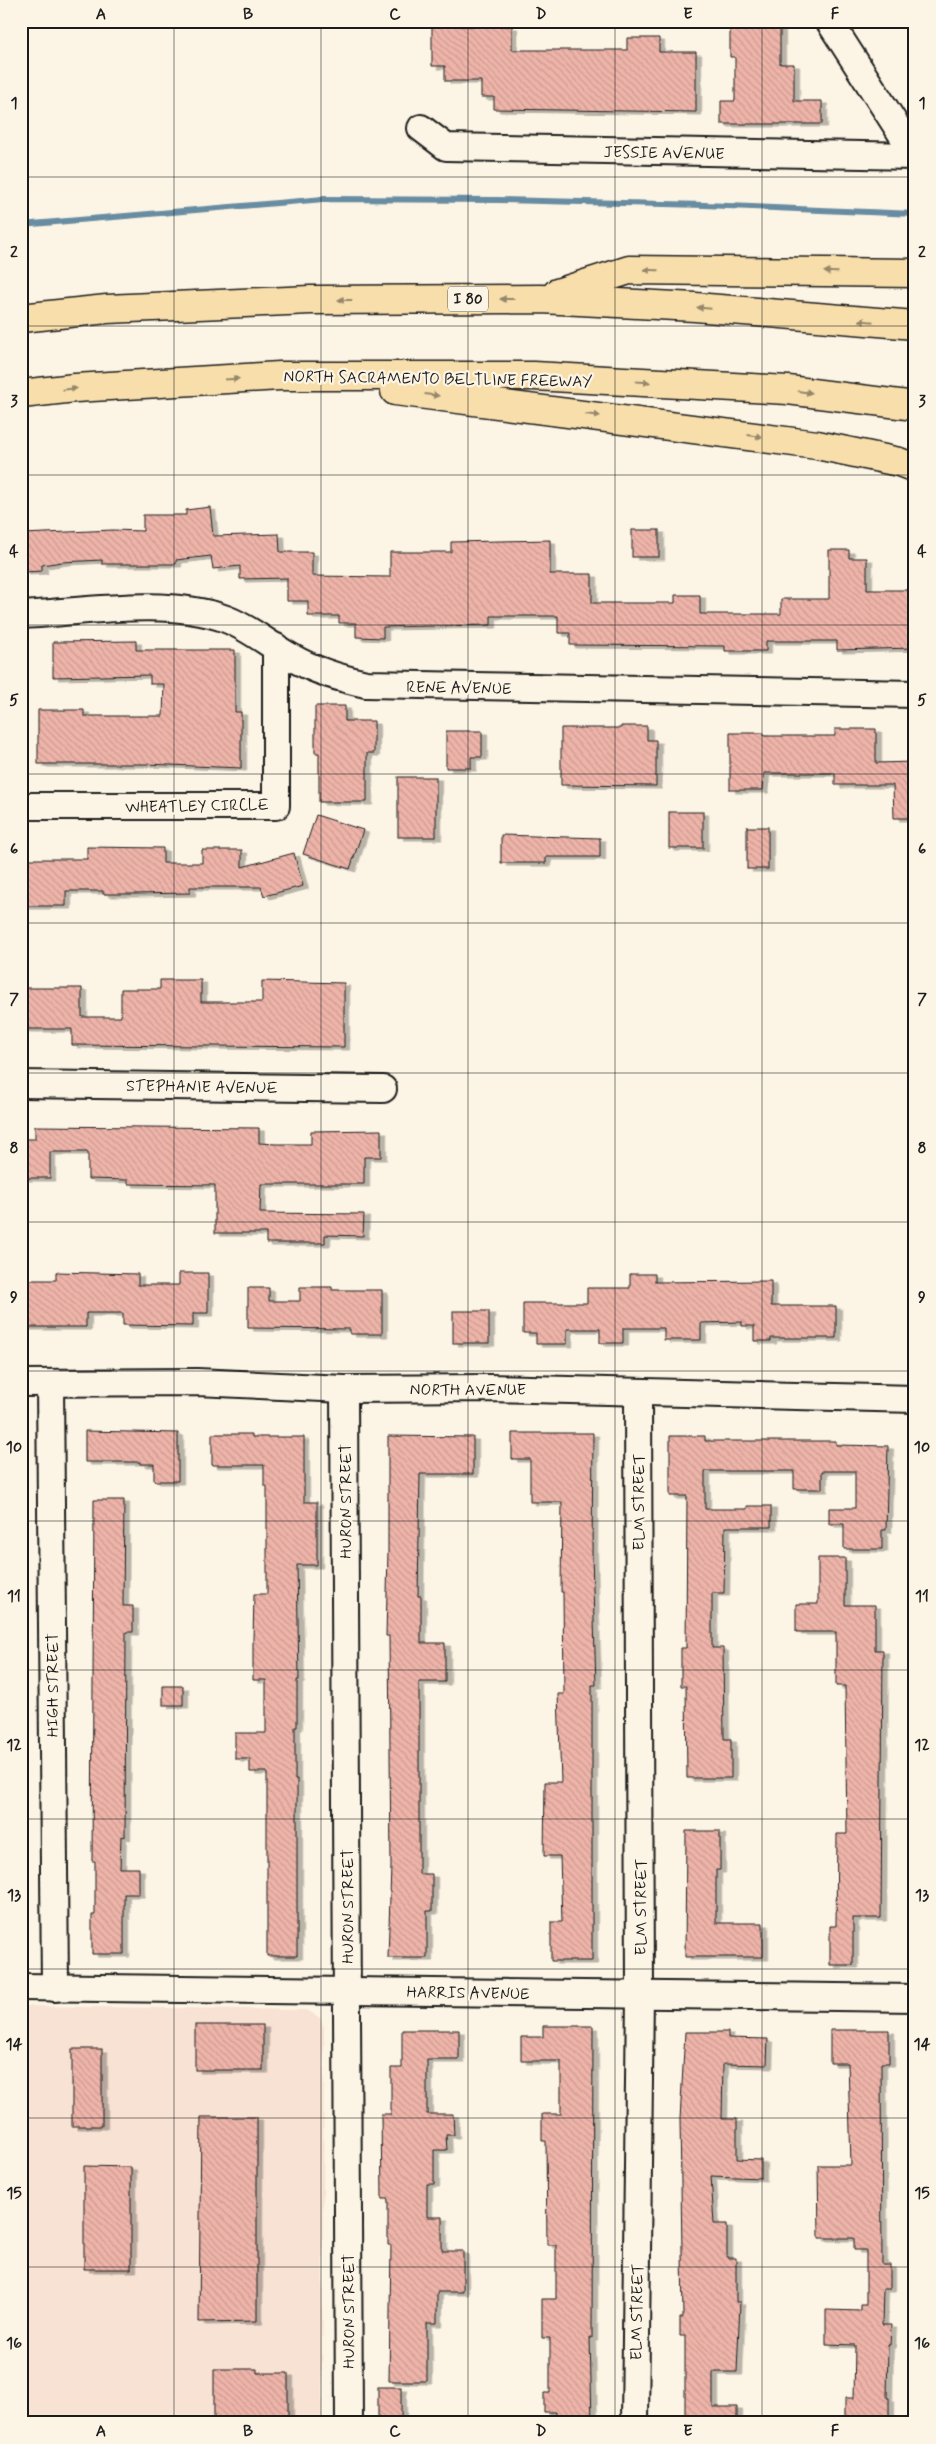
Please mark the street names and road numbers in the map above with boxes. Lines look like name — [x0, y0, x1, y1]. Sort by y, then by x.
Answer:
street label: JESSIE AVENUE — [603, 142, 725, 165]
road number: I 80 — [448, 286, 488, 312]
street label: NORTH SACRAMENTO BELTLINE FREEWAY — [283, 366, 592, 393]
street label: RENE AVENUE — [406, 677, 512, 700]
street label: WHEATLEY CIRCLE — [125, 795, 269, 818]
street label: STEPHANIE AVENUE — [126, 1076, 278, 1099]
street label: NORTH AVENUE — [410, 1380, 526, 1401]
street label: HURON STREET — [336, 1443, 357, 1559]
street label: ELM STREET — [629, 1454, 650, 1550]
street label: HIGH STREET — [43, 1633, 64, 1737]
street label: HURON STREET — [338, 1848, 359, 1964]
street label: ELM STREET — [631, 1859, 652, 1955]
street label: HARRIS AVENUE — [406, 1982, 530, 2005]
street label: HURON STREET — [339, 2253, 360, 2369]
street label: ELM STREET — [626, 2263, 649, 2361]

